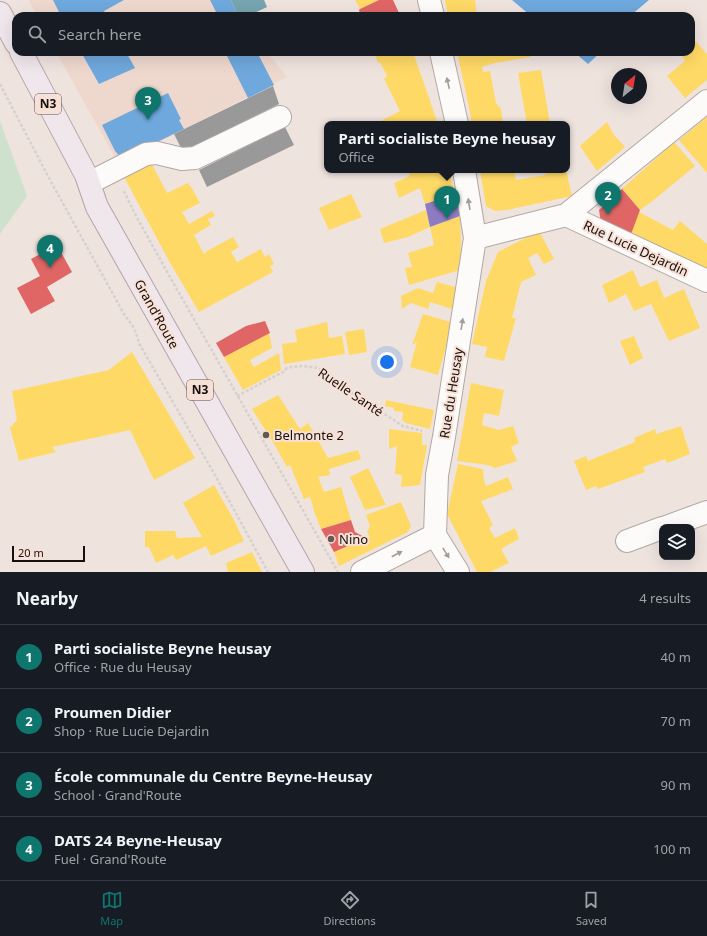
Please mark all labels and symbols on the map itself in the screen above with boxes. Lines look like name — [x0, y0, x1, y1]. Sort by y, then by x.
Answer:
north arrow — [611, 68, 647, 104]
one-way arrow — [445, 77, 451, 89]
pin: 3 — [135, 87, 161, 120]
road number: N3 — [35, 94, 61, 114]
pin: 2 — [595, 182, 621, 215]
pin: 1 — [434, 186, 460, 219]
one-way arrow — [466, 198, 472, 210]
street label: Rue Lucie Dejardin — [581, 216, 691, 280]
pin: 4 — [37, 235, 63, 268]
street label: Grand'Route — [131, 276, 183, 352]
one-way arrow — [459, 318, 465, 330]
street label: Rue du Heusay — [435, 346, 467, 440]
your location — [377, 352, 397, 372]
street label: Ruelle Santé — [315, 363, 387, 421]
road number: N3 — [187, 380, 213, 400]
place label: Belmonte 2 — [274, 426, 344, 444]
marker: Belmonte 2 — [261, 430, 271, 440]
place label: Nino — [339, 530, 368, 548]
marker: Nino — [326, 534, 336, 544]
scale bar — [12, 544, 85, 563]
one-way arrow — [443, 547, 450, 559]
one-way arrow — [391, 551, 402, 557]

